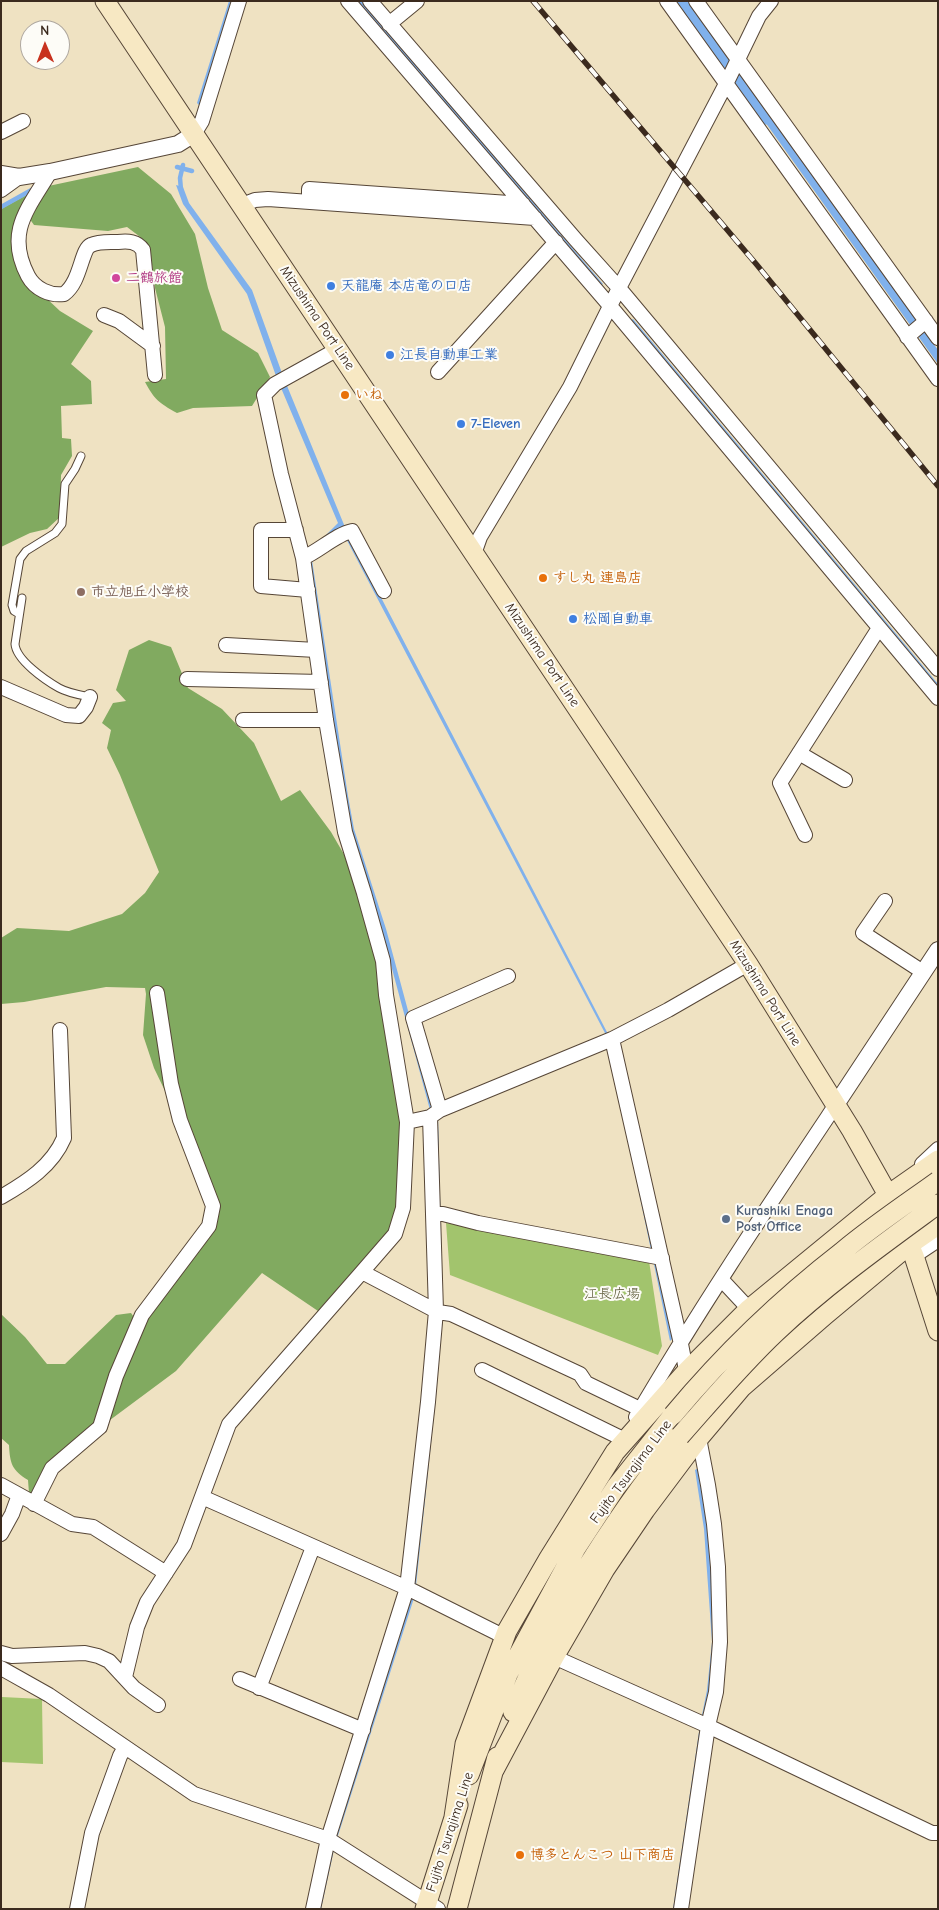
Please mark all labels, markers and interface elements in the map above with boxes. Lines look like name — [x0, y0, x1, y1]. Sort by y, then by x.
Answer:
north arrow — [20, 20, 70, 70]
text: N — [40, 22, 49, 39]
street label: Mizushima Port Line — [276, 263, 358, 373]
place label: 二鶴旅館 — [126, 270, 182, 286]
marker: 二鶴旅館 — [110, 272, 122, 284]
place label: 天龍庵 本店竜の口店 — [341, 278, 472, 294]
marker: 天龍庵 本店竜の口店 — [325, 280, 337, 292]
place label: 江長自動車工業 — [400, 347, 498, 363]
marker: 江長自動車工業 — [384, 349, 396, 361]
place label: いね — [355, 387, 383, 403]
marker: いね — [339, 389, 351, 401]
place label: 7-Eleven — [471, 416, 521, 432]
marker: 7-Eleven — [455, 418, 467, 430]
place label: すし丸 連島店 — [553, 570, 642, 586]
marker: すし丸 連島店 — [537, 572, 549, 584]
place label: 市立旭丘小学校 — [91, 584, 189, 600]
marker: 市立旭丘小学校 — [75, 586, 87, 598]
street label: Mizushima Port Line — [501, 600, 583, 710]
place label: 松岡自動車 — [583, 611, 653, 627]
marker: 松岡自動車 — [567, 613, 579, 625]
street label: Mizushima Port Line — [726, 937, 804, 1049]
place label: Kurashiki Enaga Post Office — [736, 1203, 833, 1236]
marker: Kurashiki Enaga Post Office — [720, 1213, 732, 1225]
park label: 江長広場 — [584, 1286, 640, 1302]
street label: Fujito Tsurajima Line — [587, 1417, 675, 1527]
street label: Fujito Tsurajima Line — [423, 1770, 477, 1894]
place label: 博多とんこつ 山下商店 — [530, 1847, 675, 1863]
marker: 博多とんこつ 山下商店 — [514, 1849, 526, 1861]

